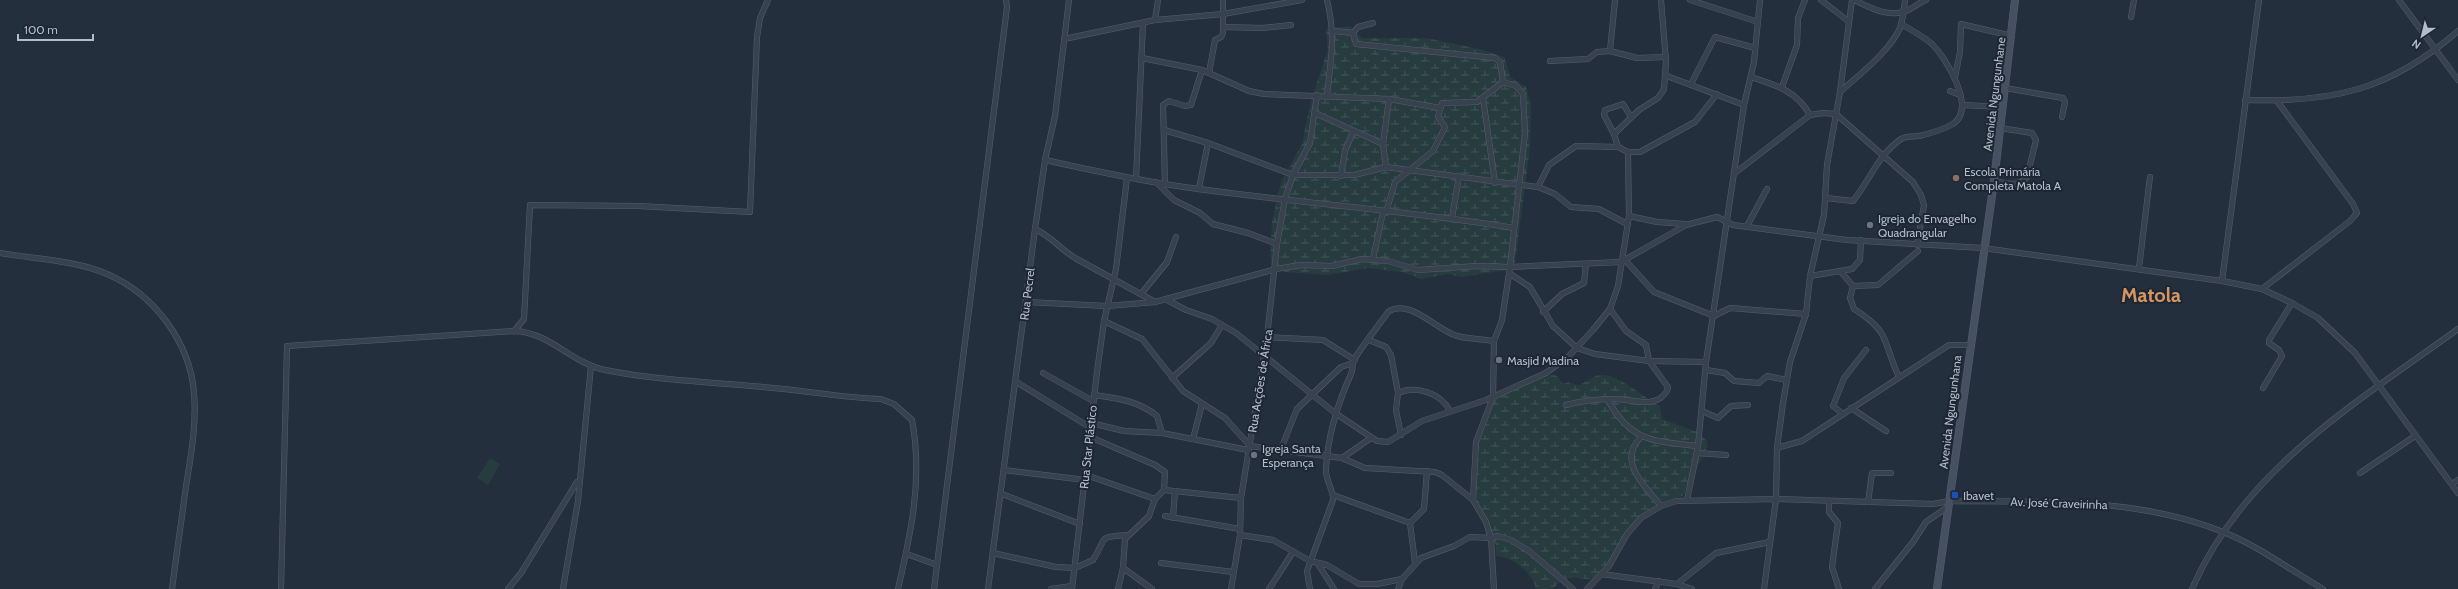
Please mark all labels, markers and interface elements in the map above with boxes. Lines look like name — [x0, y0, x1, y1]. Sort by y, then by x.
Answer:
scale bar — [18, 16, 93, 42]
north arrow — [2402, 16, 2442, 56]
text: 100 m — [24, 22, 58, 37]
street label: Avenida Ngungunhane — [1980, 36, 2008, 152]
text: N — [2409, 36, 2423, 52]
place label: Escola Primária Completa Matola A — [1964, 164, 2062, 193]
marker: Escola Primária Completa Matola A — [1951, 173, 1961, 183]
place label: Igreja do Envagelho Quadrangular — [1878, 211, 1977, 240]
marker: Igreja do Envagelho Quadrangular — [1865, 220, 1875, 230]
street label: Rua Pecrel — [1016, 267, 1038, 321]
district label: Matola — [2121, 283, 2181, 307]
street label: Rua Acções de África — [1244, 328, 1276, 434]
place label: Masjid Madina — [1507, 353, 1579, 368]
street label: Avenida Ngungunhana — [1936, 354, 1964, 470]
marker: Masjid Madina — [1494, 355, 1504, 365]
street label: Rua Star Plástico — [1076, 404, 1100, 489]
place label: Igreja Santa Esperança — [1262, 441, 1321, 470]
marker: Igreja Santa Esperança — [1249, 450, 1259, 460]
place label: Ibavet — [1963, 488, 1994, 503]
marker: Ibavet — [1950, 490, 1960, 500]
street label: Av. José Craveirinha — [2010, 494, 2108, 512]

